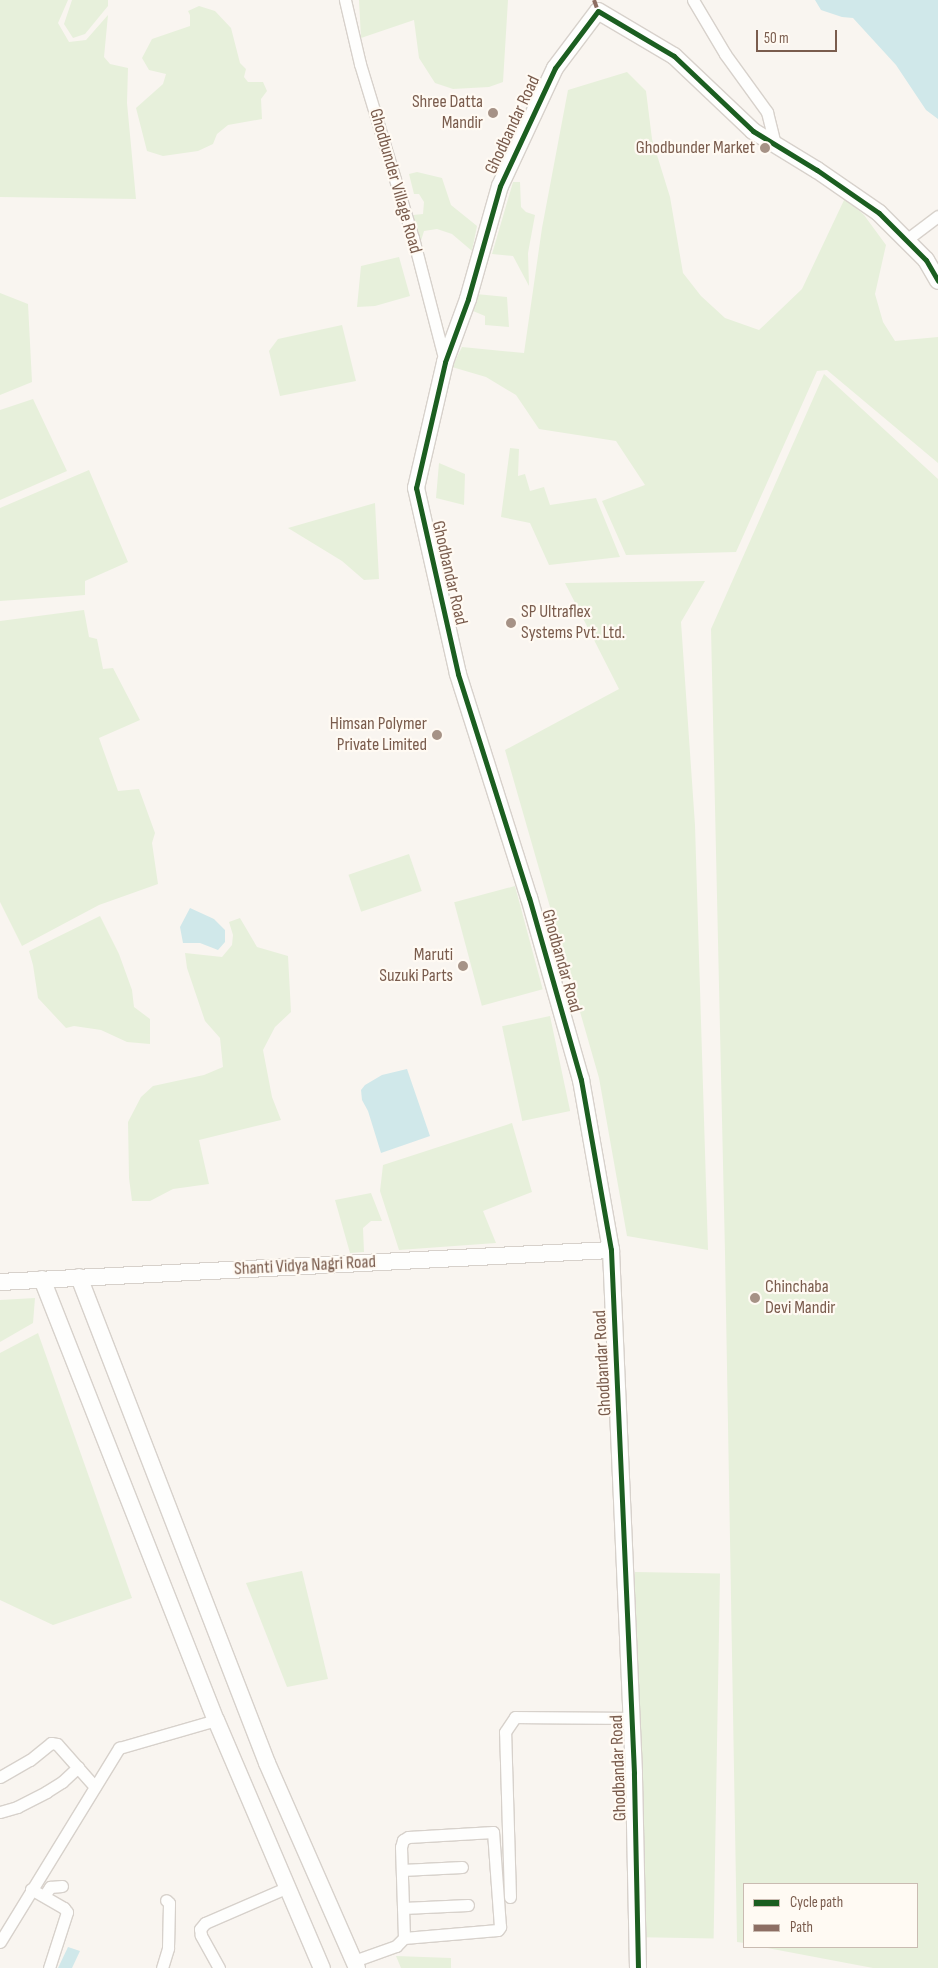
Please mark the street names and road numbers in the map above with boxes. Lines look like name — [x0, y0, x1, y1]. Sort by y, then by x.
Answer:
street label: Ghodbandar Road — [481, 72, 545, 178]
street label: Ghodbunder Village Road — [364, 106, 426, 256]
street label: Ghodbandar Road — [427, 519, 471, 627]
street label: Ghodbandar Road — [536, 907, 586, 1015]
street label: Shanti Vidya Nagri Road — [234, 1252, 376, 1280]
street label: Ghodbandar Road — [589, 1309, 617, 1417]
street label: Ghodbandar Road — [606, 1715, 632, 1821]

